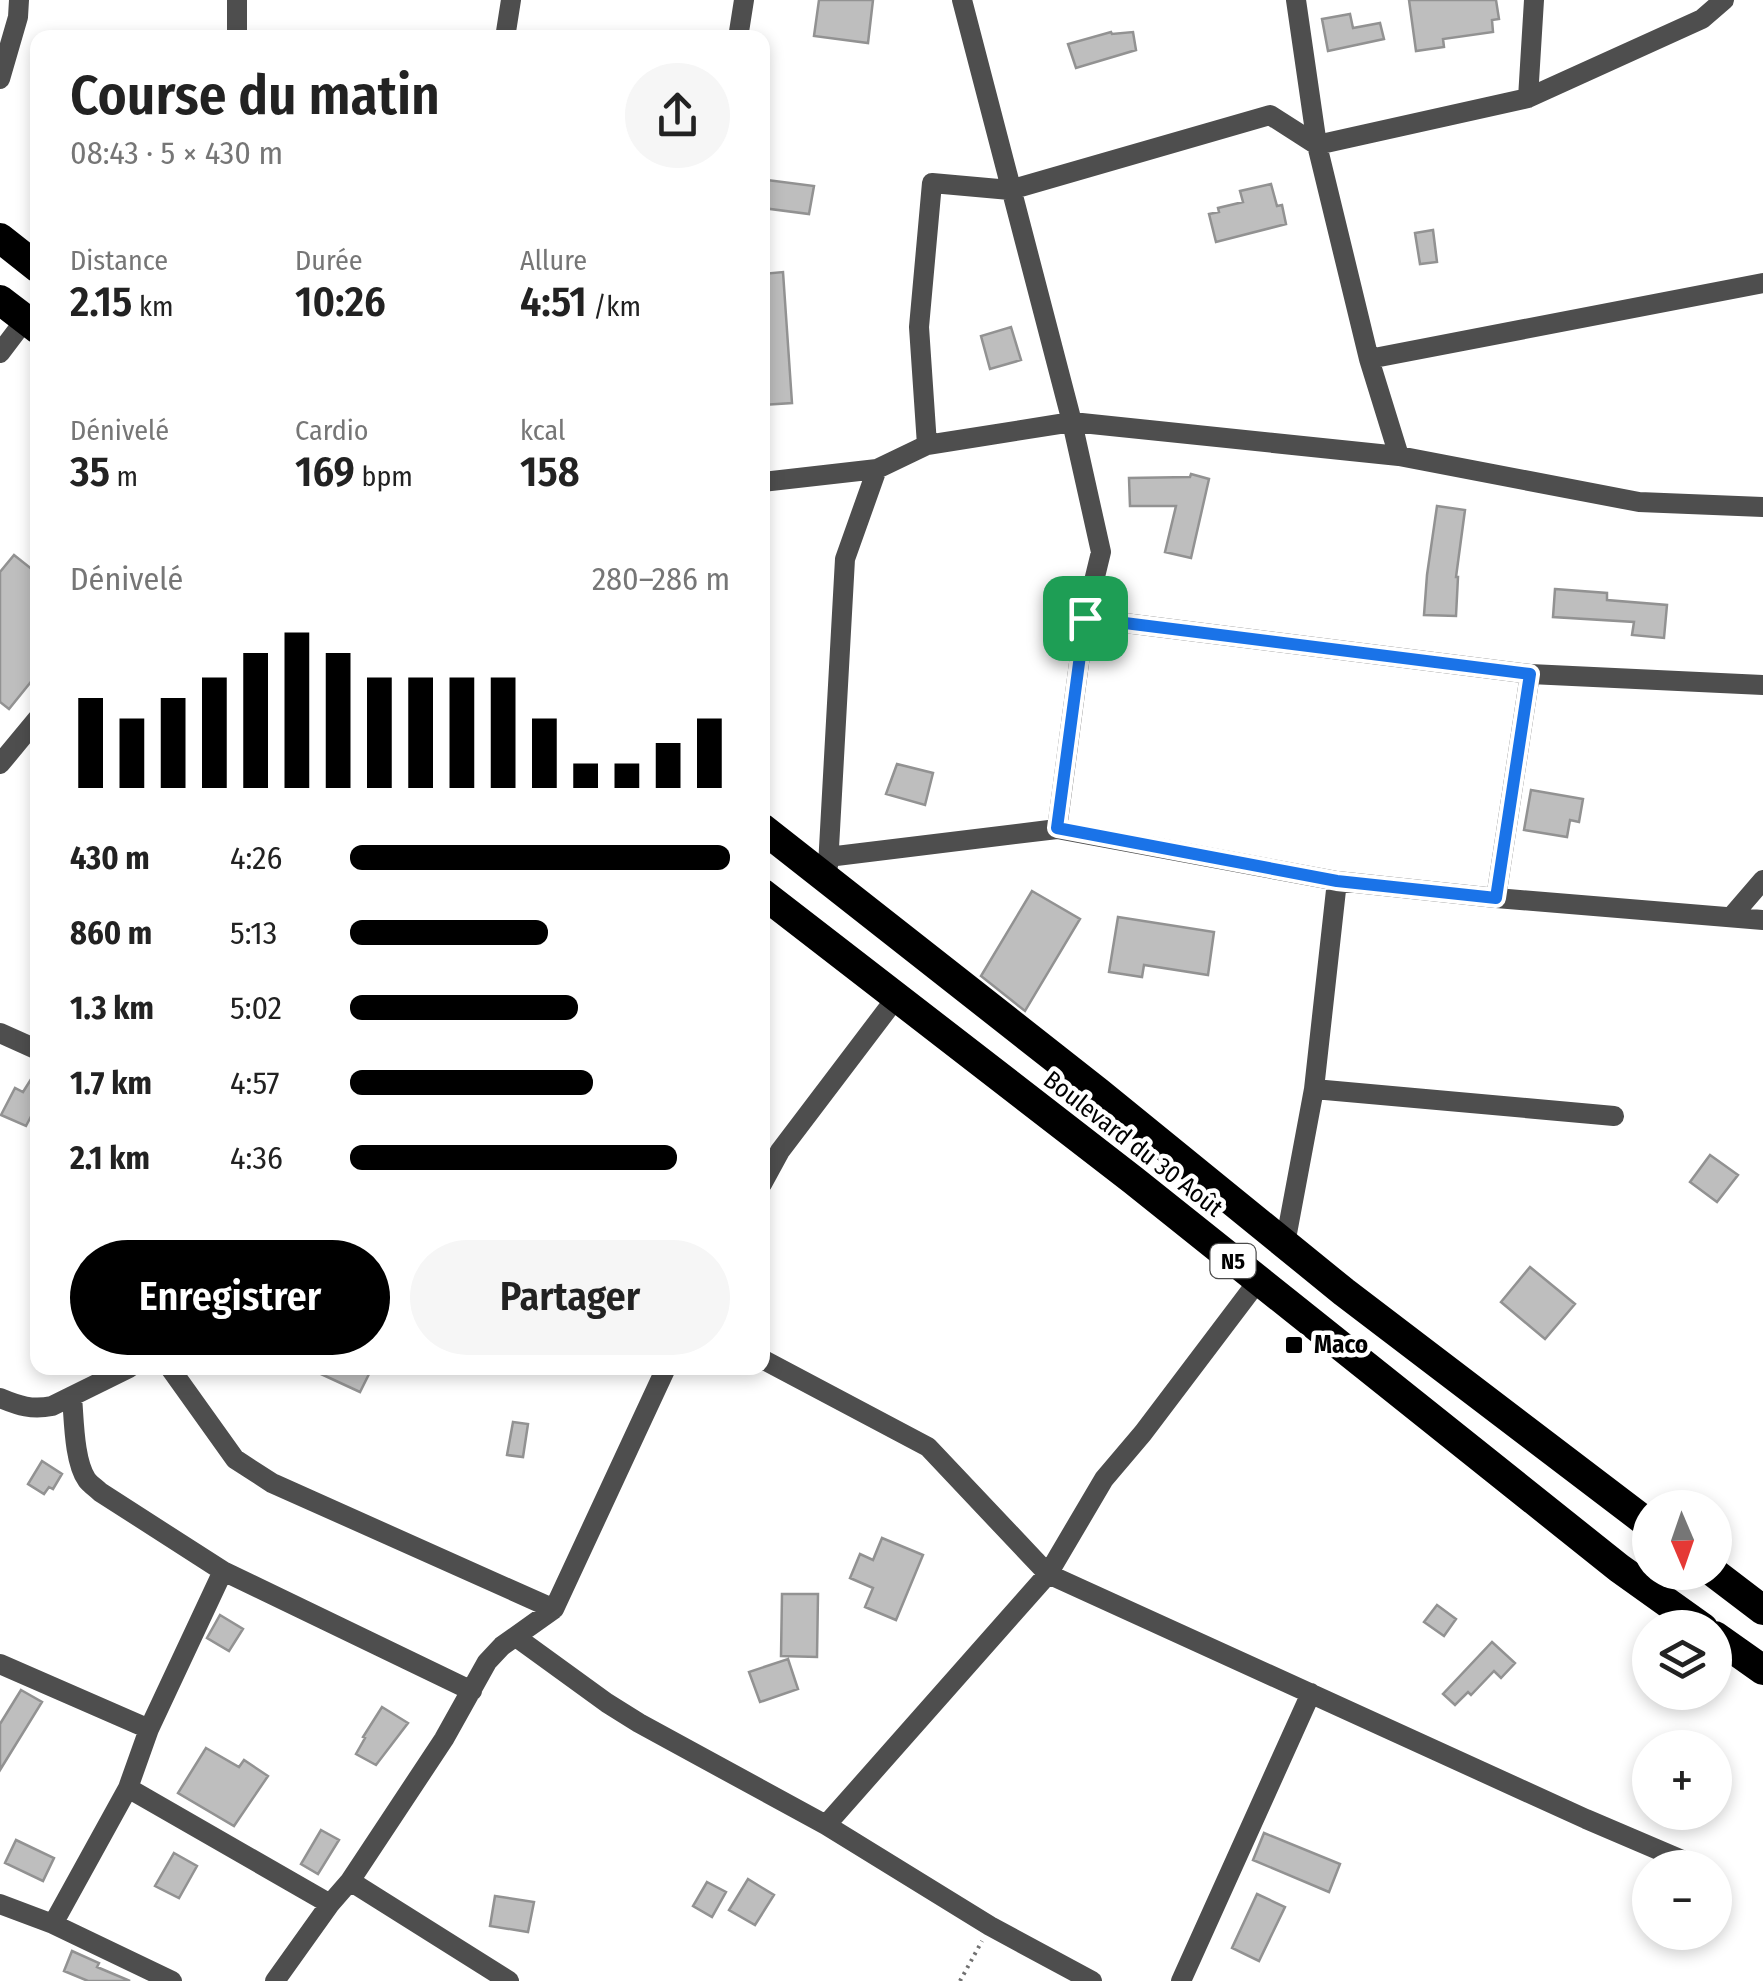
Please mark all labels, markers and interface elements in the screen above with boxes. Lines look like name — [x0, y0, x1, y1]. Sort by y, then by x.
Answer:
text: Course du matin — [70, 63, 440, 129]
button: share — [625, 63, 730, 168]
text: 08:43 · 5 × 430 m — [70, 134, 283, 172]
text: Distance — [70, 244, 168, 277]
text: Durée — [295, 244, 363, 277]
text: Allure — [520, 244, 587, 277]
text: 2.15 — [70, 277, 132, 327]
text: 10:26 — [295, 277, 386, 327]
text: 4:51 — [520, 277, 587, 327]
text: km — [132, 290, 174, 323]
text: /km — [587, 290, 641, 323]
text: Dénivelé — [70, 414, 169, 447]
text: Cardio — [295, 414, 368, 447]
text: kcal — [520, 414, 565, 447]
text: 35 — [70, 447, 110, 497]
text: 169 — [295, 447, 355, 497]
text: 158 — [520, 447, 580, 497]
text: m — [110, 460, 138, 493]
text: bpm — [355, 460, 413, 493]
text: Dénivelé — [70, 560, 183, 598]
text: 280–286 m — [592, 560, 730, 598]
pin — [1043, 576, 1128, 661]
icon: arrive — [1058, 591, 1113, 646]
text: 430 m — [70, 839, 150, 877]
text: 4:26 — [230, 839, 282, 877]
text: 860 m — [70, 914, 152, 952]
text: 5:13 — [230, 914, 277, 952]
text: 1.3 km — [70, 989, 154, 1027]
text: 5:02 — [230, 989, 282, 1027]
text: 1.7 km — [70, 1064, 152, 1102]
text: 4:57 — [230, 1064, 279, 1102]
street label: Boulevard du 30 Août — [1037, 1065, 1229, 1224]
text: 2.1 km — [70, 1139, 150, 1177]
text: 4:36 — [230, 1139, 283, 1177]
button: Enregistrer — [70, 1240, 390, 1355]
button: Partager — [410, 1240, 730, 1355]
road number: N5 — [1210, 1244, 1256, 1278]
place label: Maco — [1314, 1330, 1368, 1360]
marker: Maco — [1283, 1334, 1305, 1356]
north arrow — [1632, 1490, 1732, 1590]
map controls — [1632, 1490, 1732, 1950]
button: layers — [1632, 1610, 1732, 1710]
button: + — [1632, 1730, 1732, 1830]
button: − — [1632, 1850, 1732, 1950]

